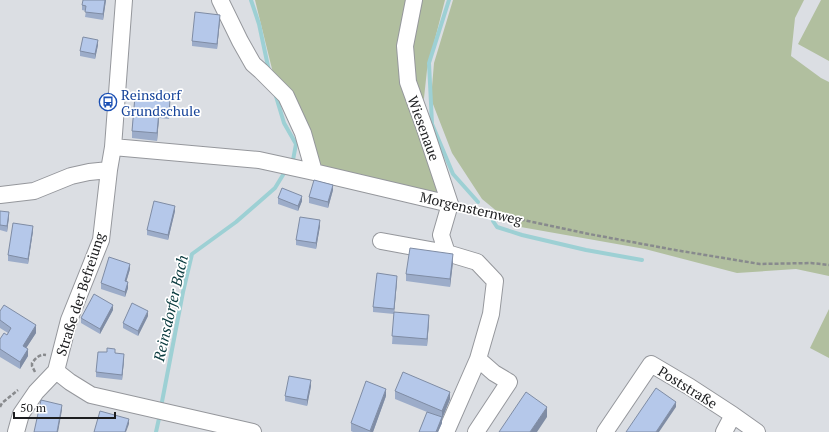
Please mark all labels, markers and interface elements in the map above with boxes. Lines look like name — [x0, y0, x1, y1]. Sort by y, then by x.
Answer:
place label: Reinsdorf Grundschule — [121, 85, 200, 120]
bus stop icon: Reinsdorf Grundschule — [98, 92, 118, 112]
street label: Wiesenaue — [403, 93, 445, 163]
street label: Morgensternweg — [418, 187, 525, 229]
street label: Straße der Befreiung — [51, 229, 109, 358]
water label: Reinsdorfer Bach — [148, 253, 192, 364]
street label: Poststraße — [655, 361, 721, 413]
scale bar — [14, 394, 115, 420]
text: 50 m — [20, 400, 47, 415]

